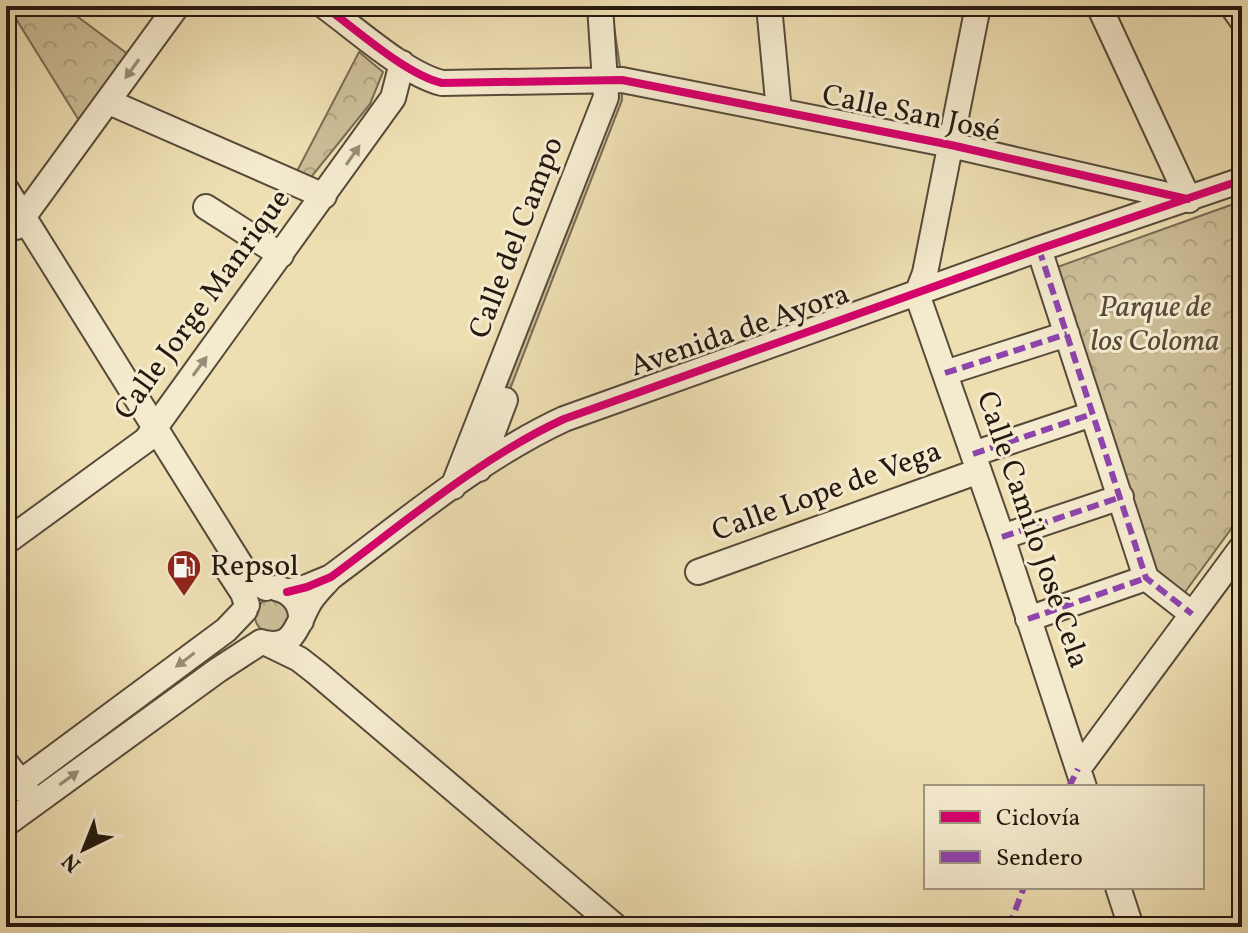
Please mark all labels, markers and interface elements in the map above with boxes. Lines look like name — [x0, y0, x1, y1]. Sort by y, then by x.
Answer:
one-way arrow — [124, 59, 140, 80]
street label: Calle San José — [818, 75, 1004, 153]
street label: Calle del Campo — [459, 131, 575, 345]
one-way arrow — [345, 145, 360, 166]
street label: Calle Jorge Manrique — [105, 181, 301, 429]
street label: Avenida de Ayora — [625, 274, 855, 388]
park label: Parque de los Coloma — [1091, 287, 1219, 363]
one-way arrow — [192, 355, 208, 376]
street label: Calle Camilo José Cela — [965, 386, 1099, 674]
street label: Calle Lope de Vega — [706, 431, 948, 553]
place label: Repsol — [210, 546, 299, 588]
fuel station icon: Repsol — [165, 548, 203, 598]
one-way arrow — [175, 652, 196, 667]
one-way arrow — [58, 770, 80, 786]
legend — [924, 785, 1204, 889]
text: Ciclovía — [996, 802, 1081, 836]
north arrow — [44, 809, 124, 889]
text: Sendero — [996, 842, 1083, 876]
text: N — [56, 845, 88, 879]

